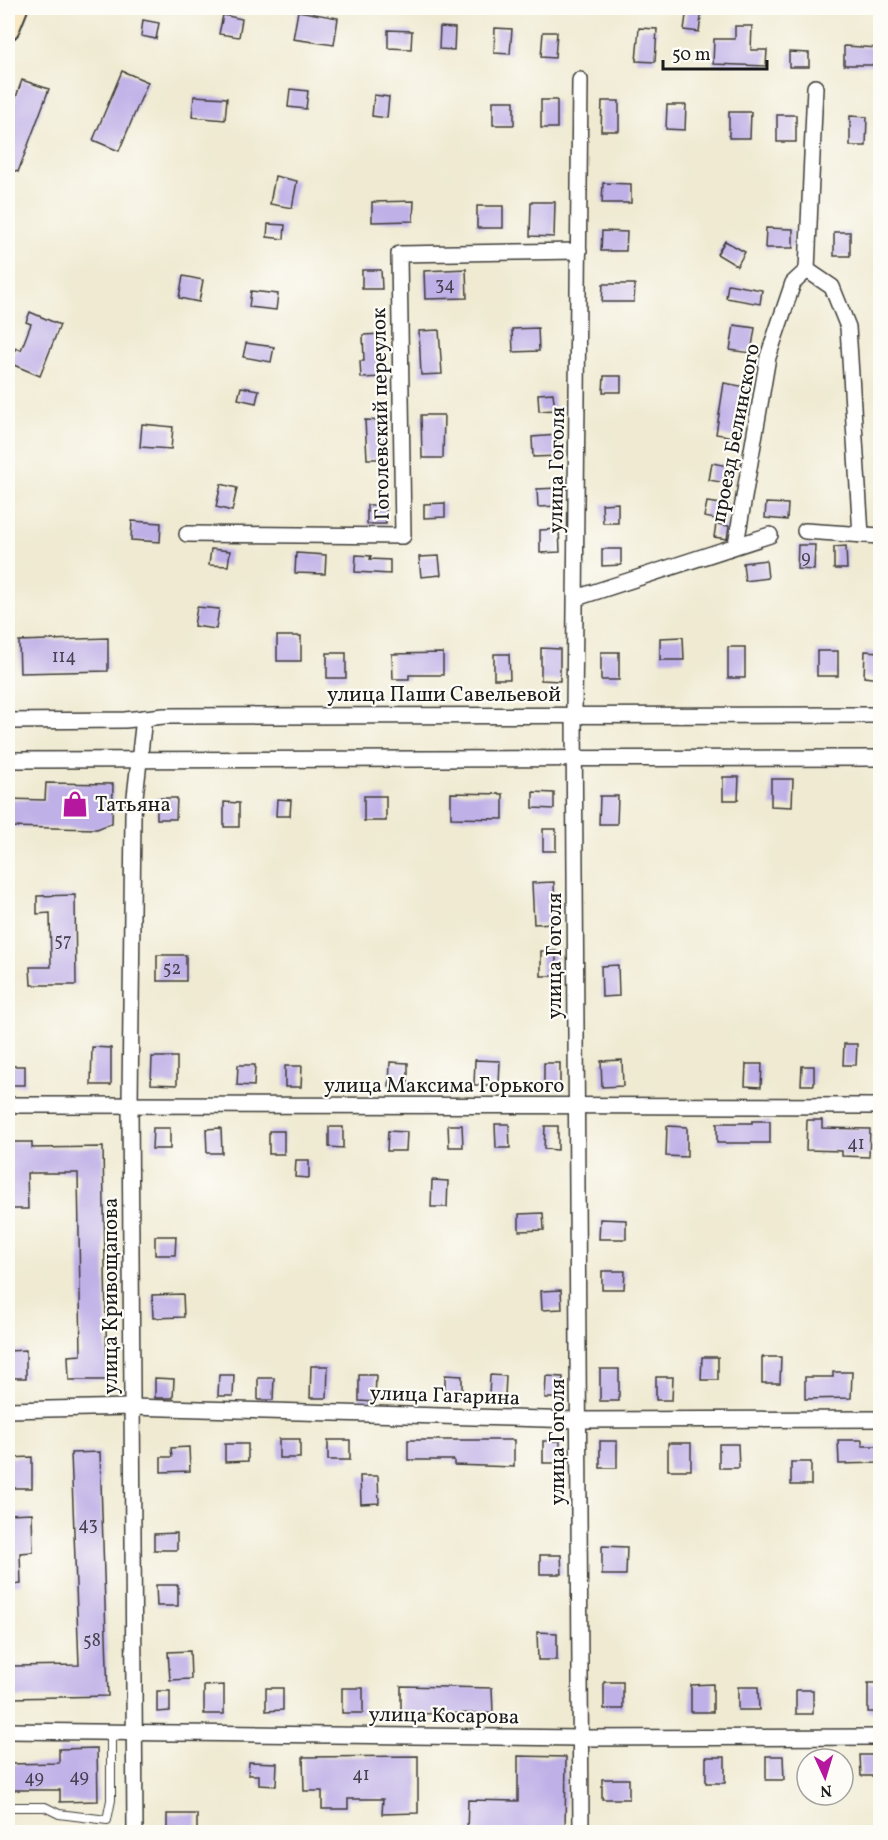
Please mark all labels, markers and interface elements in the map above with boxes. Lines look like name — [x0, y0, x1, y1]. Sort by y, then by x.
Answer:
scale bar — [663, 33, 766, 71]
text: 50 m — [672, 43, 711, 68]
house number: 34 — [435, 273, 455, 298]
street label: Гоголевский переулок — [365, 307, 398, 520]
street label: проезд Белинского — [705, 341, 768, 525]
street label: улица Гоголя — [542, 406, 573, 534]
house number: 9 — [801, 546, 811, 571]
house number: 114 — [52, 645, 76, 670]
street label: улица Паши Савельевой — [327, 681, 561, 710]
shop icon: Татьяна — [60, 789, 90, 819]
place label: Татьяна — [95, 791, 171, 820]
street label: улица Гоголя — [541, 893, 570, 1019]
house number: 57 — [54, 929, 72, 954]
house number: 52 — [163, 957, 181, 982]
street label: улица Максима Горького — [324, 1072, 564, 1101]
house number: 41 — [847, 1132, 865, 1157]
street label: улица Кривощапова — [97, 1198, 126, 1394]
street label: улица Гагарина — [369, 1379, 521, 1414]
street label: улица Гоголя — [544, 1379, 573, 1505]
house number: 43 — [78, 1513, 98, 1538]
house number: 58 — [83, 1629, 101, 1654]
street label: улица Косарова — [368, 1701, 520, 1732]
north arrow — [795, 1747, 855, 1807]
house number: 41 — [352, 1763, 370, 1788]
house number: 49 — [69, 1765, 89, 1790]
house number: 49 — [24, 1766, 44, 1791]
text: N — [819, 1779, 832, 1801]

